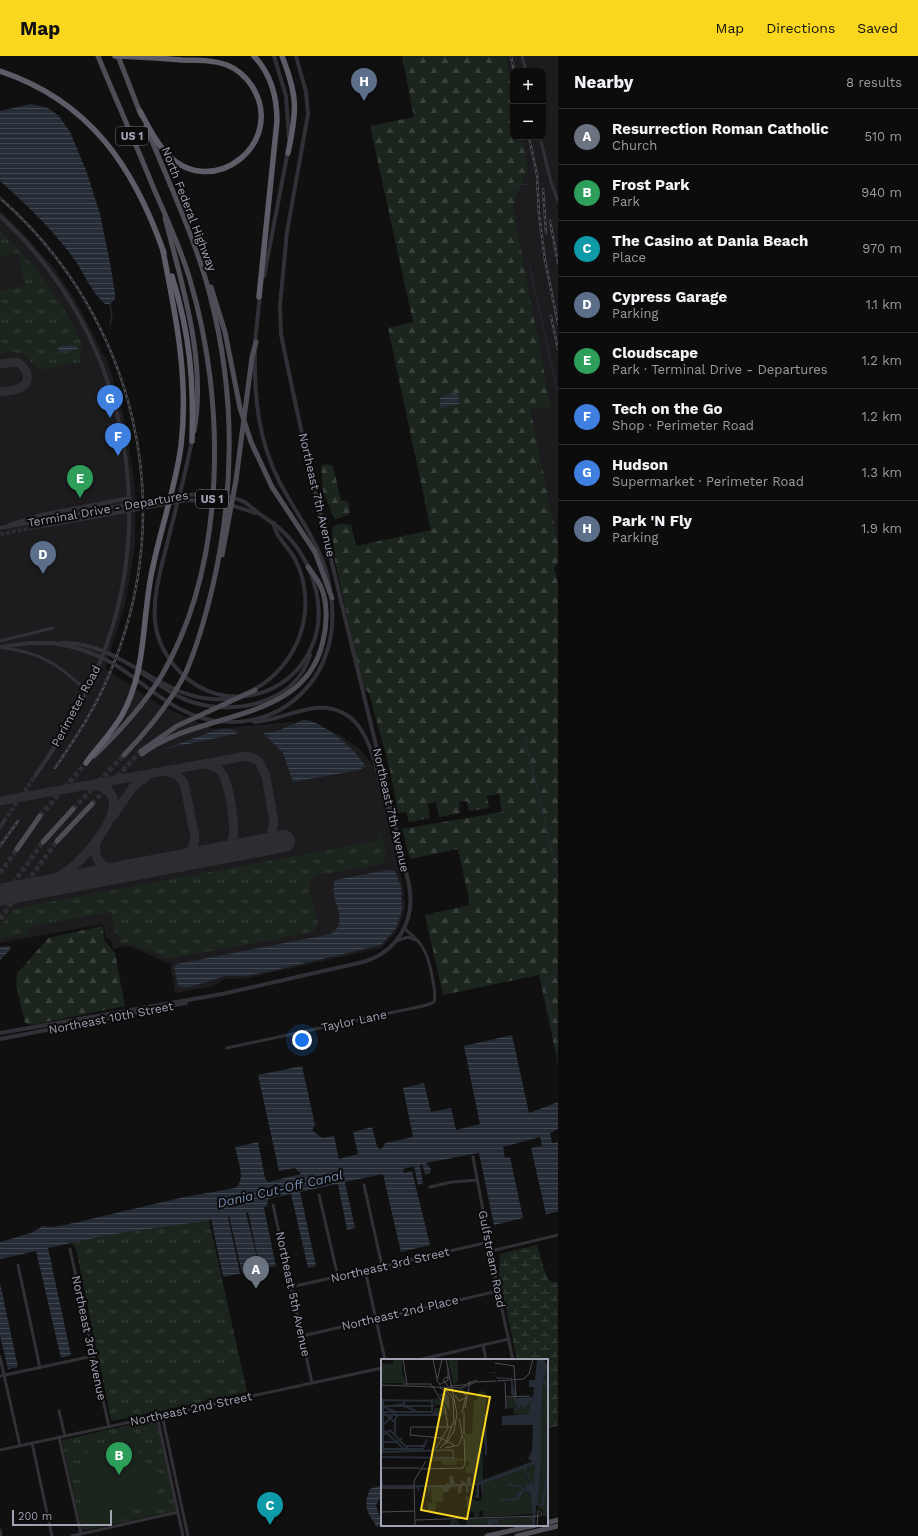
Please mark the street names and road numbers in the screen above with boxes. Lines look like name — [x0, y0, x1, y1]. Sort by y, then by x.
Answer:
road number: US 1 — [116, 127, 148, 145]
street label: North Federal Highway — [159, 145, 220, 274]
street label: Northeast 7th Avenue — [296, 432, 338, 558]
street label: Terminal Drive - Departures — [27, 488, 189, 530]
road number: US 1 — [196, 490, 228, 508]
street label: Perimeter Road — [49, 663, 103, 749]
street label: Northeast 7th Avenue — [370, 747, 412, 873]
street label: Northeast 10th Street — [48, 999, 174, 1037]
street label: Taylor Lane — [320, 1007, 388, 1035]
street label: Gulfstream Road — [476, 1209, 508, 1309]
street label: Northeast 5th Avenue — [273, 1230, 313, 1358]
street label: Northeast 3rd Street — [329, 1245, 451, 1285]
street label: Northeast 3rd Avenue — [69, 1274, 109, 1402]
street label: Northeast 2nd Place — [340, 1293, 460, 1333]
street label: Northeast 2nd Street — [129, 1389, 253, 1429]

